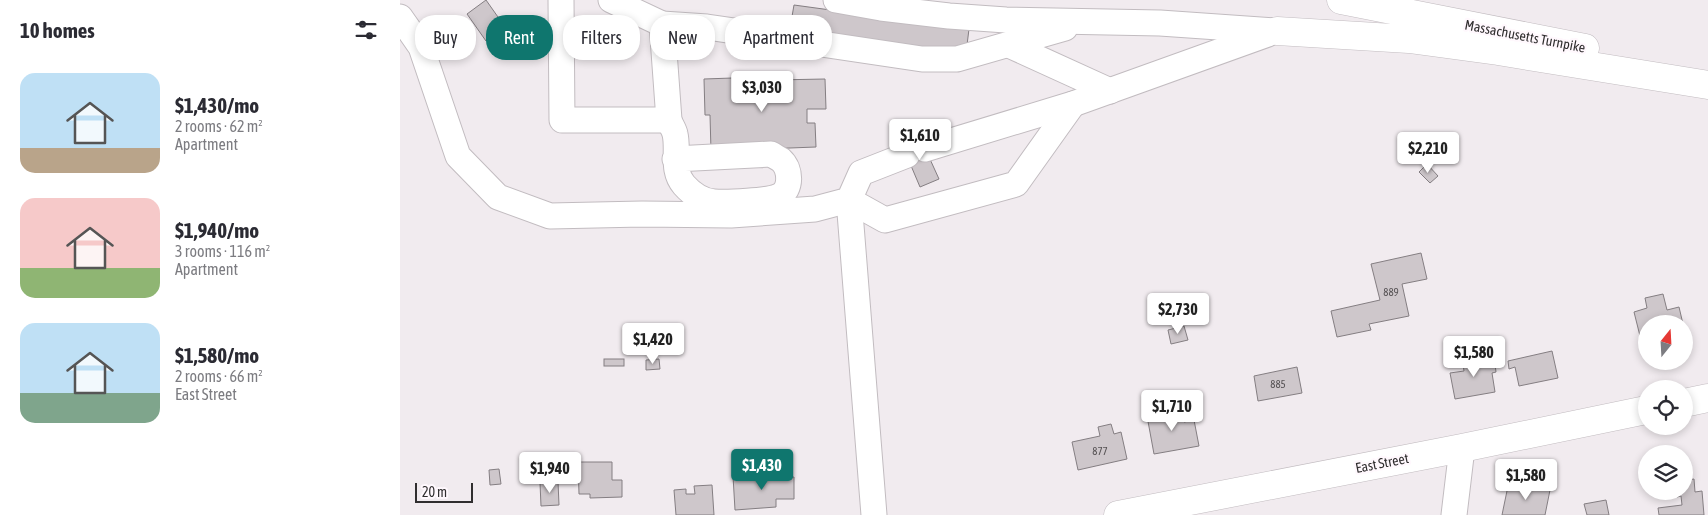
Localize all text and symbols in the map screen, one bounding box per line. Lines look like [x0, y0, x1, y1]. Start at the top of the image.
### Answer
chip: Buy [415, 15, 476, 60]
chip: Rent [486, 15, 553, 60]
chip: Filters [563, 15, 640, 60]
chip: New [650, 15, 715, 60]
chip: Apartment [725, 15, 832, 60]
icon: filters [352, 16, 380, 44]
street label: Massachusetts Turnpike [1463, 16, 1587, 56]
text: 10 homes [20, 18, 95, 42]
pin: $3,030 [721, 70, 803, 113]
text: $3,030 [742, 78, 782, 96]
icon: home [60, 93, 120, 153]
text: $1,430/mo [175, 93, 259, 117]
text: 2 rooms · 62 m² [175, 117, 263, 135]
pin: $1,610 [879, 119, 961, 161]
text: $1,610 [900, 126, 940, 144]
pin: $2,210 [1387, 132, 1469, 174]
text: Apartment [175, 135, 238, 153]
text: $2,210 [1408, 139, 1448, 157]
icon: home [60, 218, 120, 278]
text: $1,940/mo [175, 218, 259, 242]
text: 3 rooms · 116 m² [175, 242, 270, 260]
text: Apartment [175, 260, 238, 278]
house number: 889 [1383, 286, 1399, 298]
pin: $2,730 [1137, 292, 1219, 335]
text: $2,730 [1158, 300, 1198, 318]
north arrow [1638, 315, 1692, 370]
map controls [1638, 315, 1693, 500]
pin: $1,420 [612, 322, 694, 365]
text: $1,420 [633, 330, 673, 348]
pin: $1,580 [1433, 336, 1515, 378]
icon: home [60, 343, 120, 403]
text: $1,580/mo [175, 343, 259, 367]
text: $1,580 [1454, 343, 1494, 361]
text: 2 rooms · 66 m² [175, 367, 263, 385]
house number: 885 [1270, 378, 1286, 390]
button: locate [1638, 380, 1693, 435]
text: East Street [175, 385, 237, 403]
pin: $1,710 [1131, 390, 1213, 432]
text: $1,710 [1152, 397, 1192, 415]
house number: 877 [1092, 445, 1108, 457]
button: layers [1638, 445, 1693, 500]
pin: $1,430 [721, 448, 803, 491]
street label: East Street [1354, 450, 1410, 476]
pin: $1,940 [509, 452, 591, 494]
text: $1,430 [742, 456, 782, 474]
pin: $1,580 [1485, 458, 1567, 501]
text: $1,940 [530, 459, 570, 477]
text: $1,580 [1506, 466, 1546, 484]
scale bar [415, 480, 472, 503]
text: 20 m [422, 484, 447, 500]

